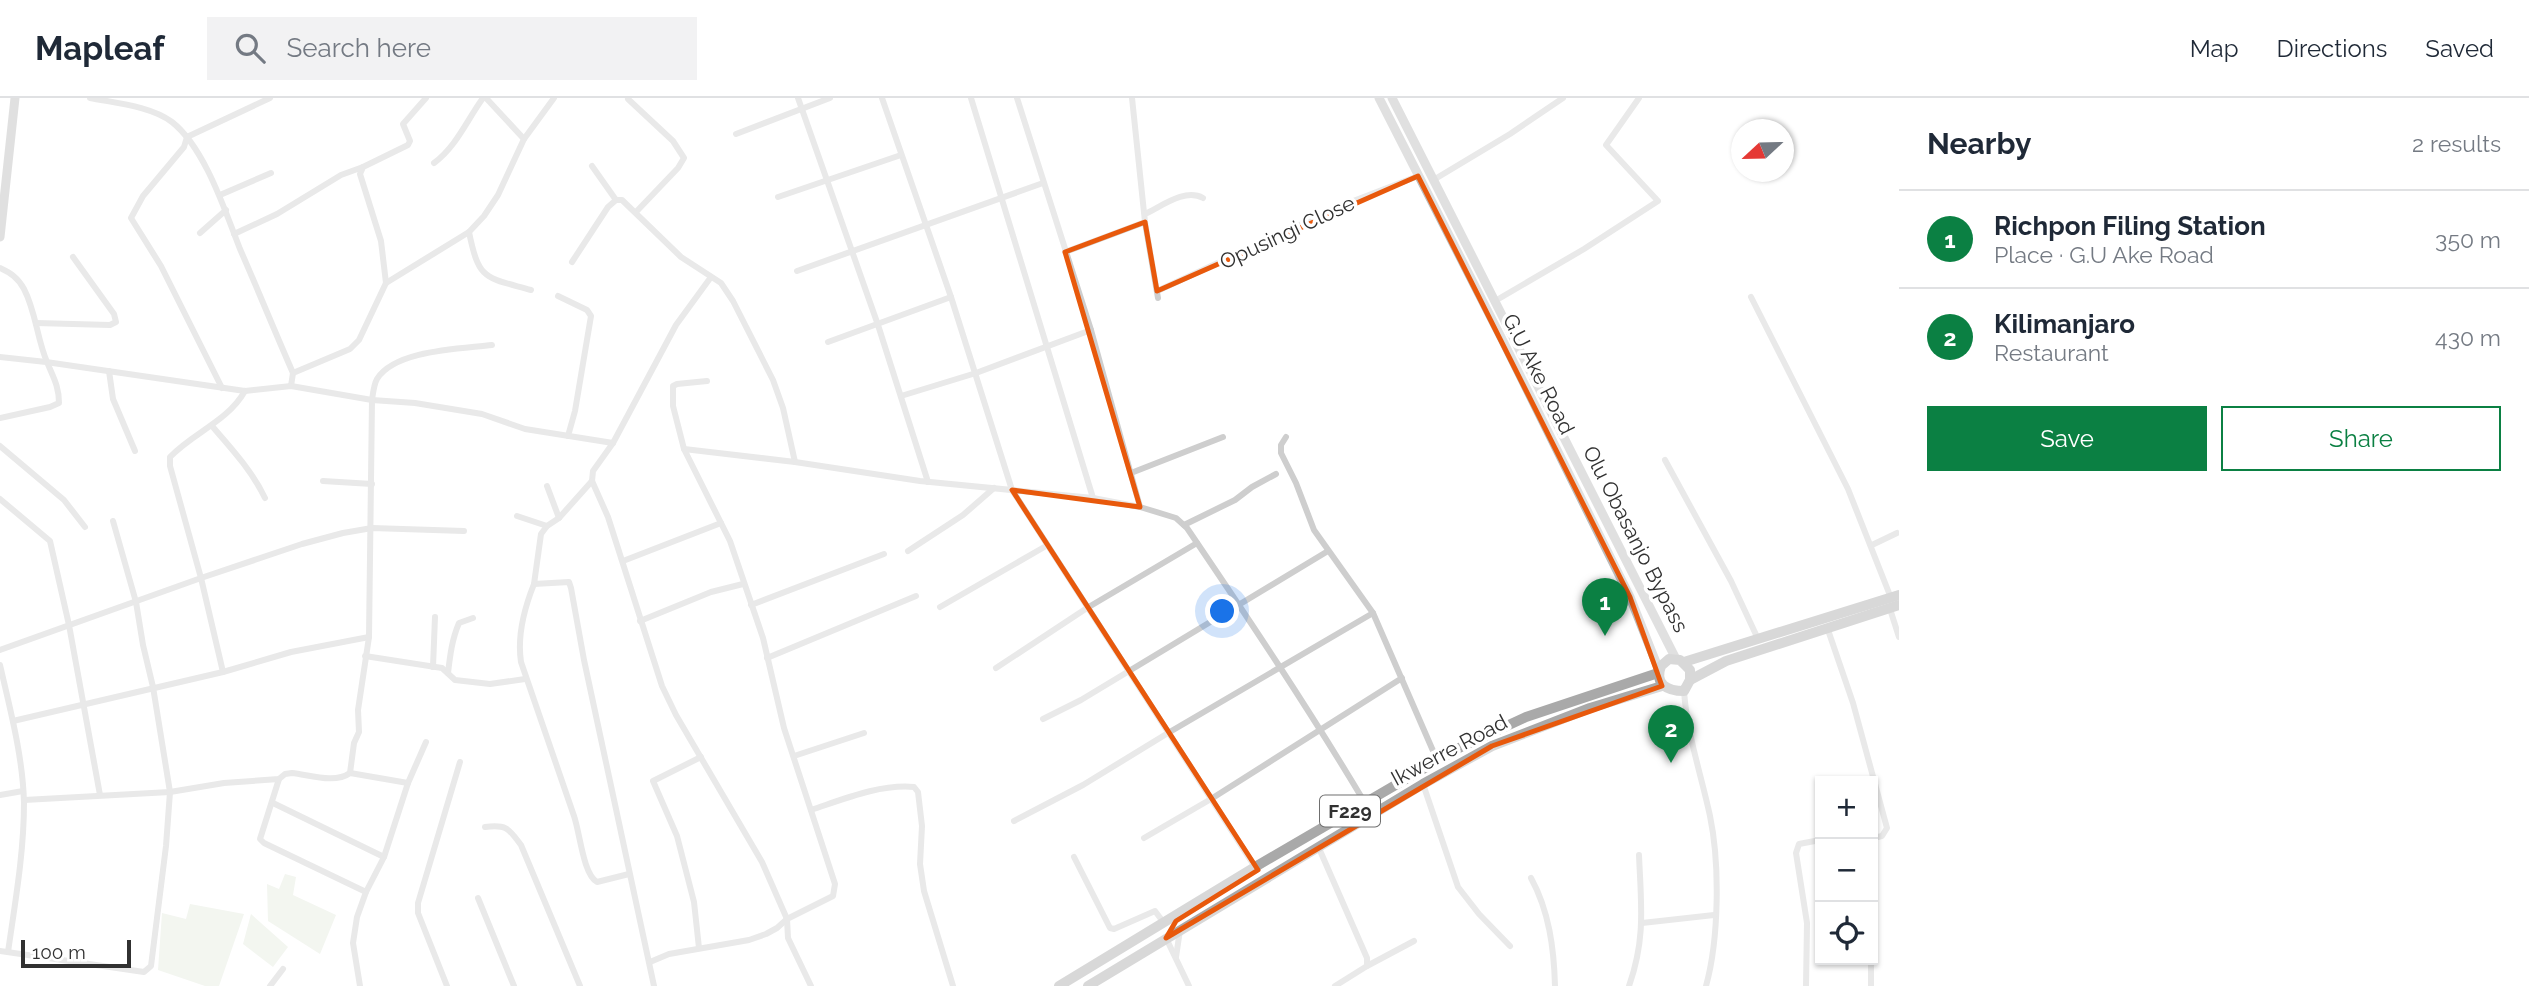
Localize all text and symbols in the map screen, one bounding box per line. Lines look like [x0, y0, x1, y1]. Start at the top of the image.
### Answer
search box [207, 17, 697, 80]
text: Mapleaf [35, 29, 165, 68]
icon: search [231, 29, 269, 67]
text: Search here [287, 33, 431, 63]
text: Map [2190, 34, 2239, 63]
text: Directions [2277, 34, 2387, 63]
text: Saved [2425, 34, 2494, 63]
north arrow [1731, 119, 1794, 182]
text: Nearby [1927, 126, 2031, 161]
text: 2 results [2412, 130, 2501, 157]
street label: Opusingi Close [1216, 190, 1358, 274]
text: Richpon Filing Station [1994, 211, 2266, 241]
text: 1 [1944, 226, 1956, 253]
text: 350 m [2435, 226, 2501, 253]
text: Place · G.U Ake Road [1994, 241, 2214, 268]
street label: G.U Ake Road [1498, 309, 1580, 439]
text: Kilimanjaro [1994, 309, 2135, 339]
text: 2 [1944, 324, 1956, 351]
text: 430 m [2435, 324, 2501, 351]
text: Restaurant [1994, 339, 2109, 366]
button: Save [1927, 406, 2207, 471]
button: Share [2221, 406, 2501, 471]
street label: Olu Obasanjo Bypass [1578, 442, 1694, 636]
pin: 1 [1582, 578, 1628, 636]
your location [1205, 594, 1239, 628]
pin: 2 [1648, 705, 1694, 763]
street label: Ikwerre Road [1387, 709, 1511, 791]
map controls [1815, 776, 1878, 965]
button: + [1815, 776, 1878, 839]
road number: F229 [1320, 796, 1380, 826]
button: − [1815, 839, 1878, 902]
button: locate [1815, 902, 1878, 965]
scale bar [21, 937, 131, 969]
text: 100 m [32, 941, 86, 963]

